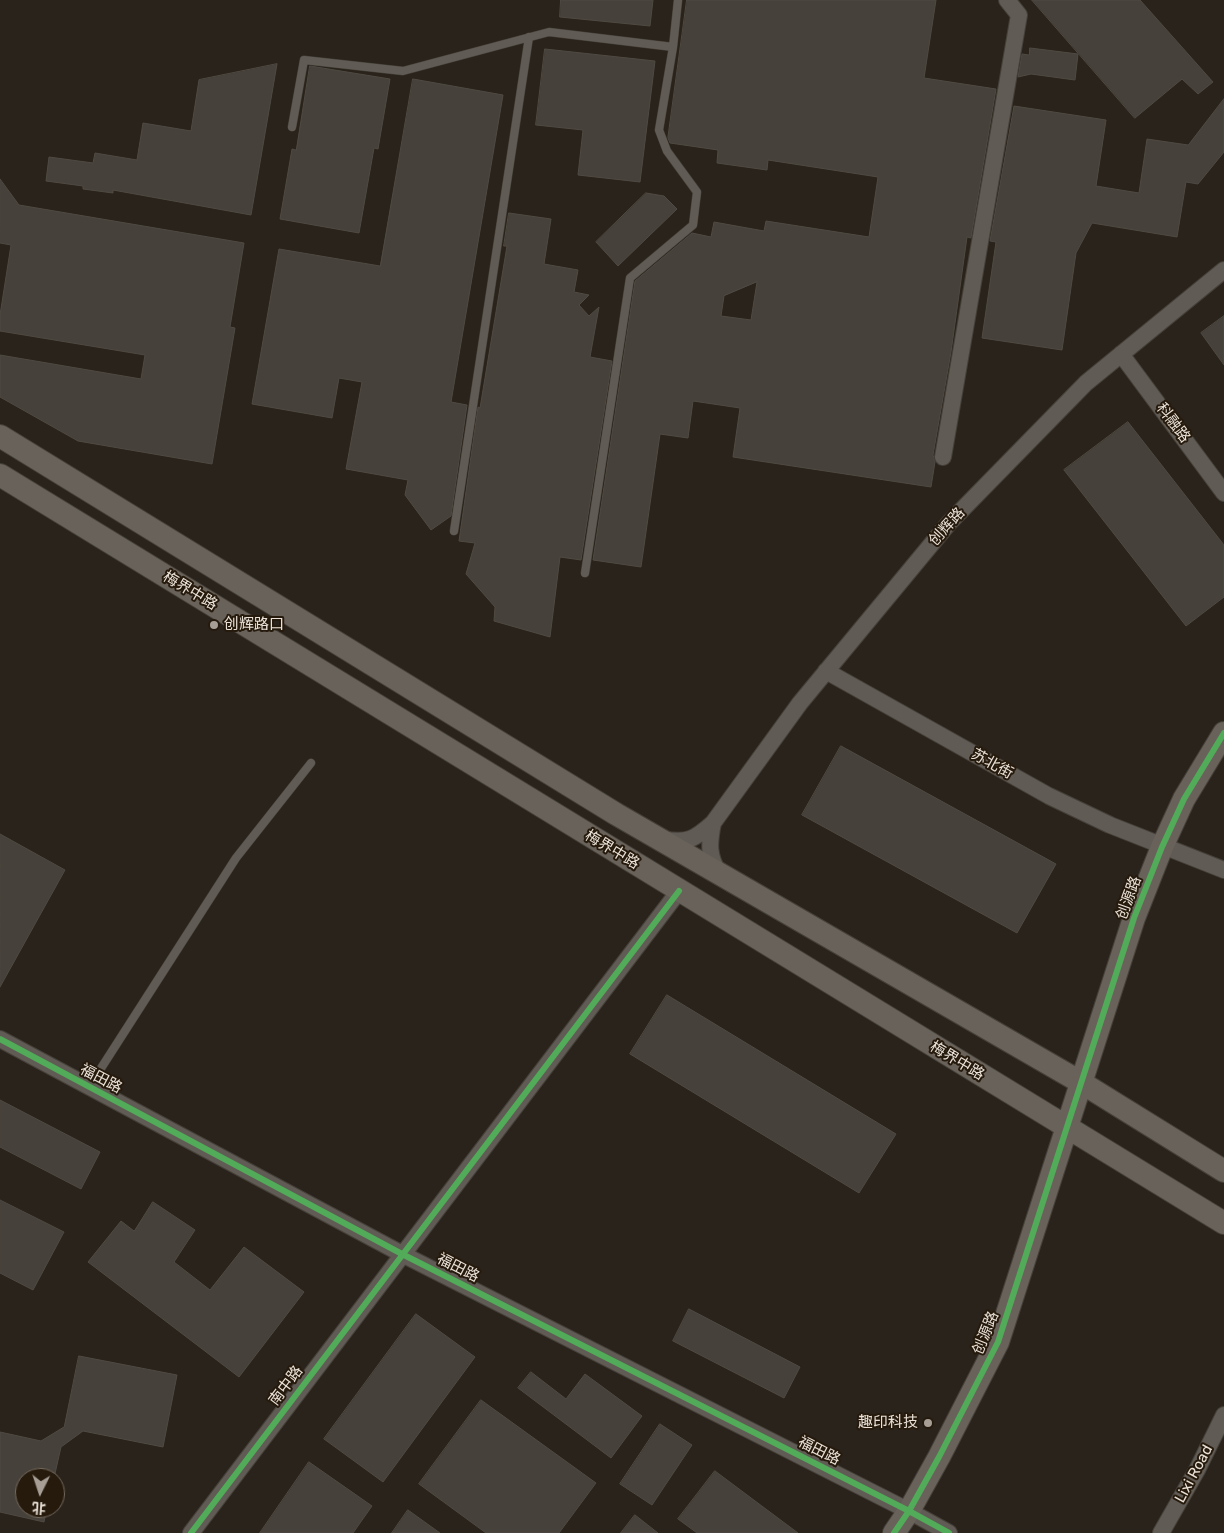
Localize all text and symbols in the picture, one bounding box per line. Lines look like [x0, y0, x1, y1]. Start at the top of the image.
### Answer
street label: 科融路 [1152, 400, 1194, 446]
street label: 创辉路 [925, 504, 969, 550]
street label: 梅界中路 [160, 568, 220, 614]
place label: 创辉路口 [224, 616, 284, 634]
marker: 创辉路口 [208, 619, 220, 631]
street label: 苏北街 [968, 745, 1016, 783]
street label: 梅界中路 [582, 827, 642, 873]
street label: 创源路 [1113, 874, 1145, 922]
street label: 梅界中路 [927, 1038, 987, 1084]
street label: 福田路 [77, 1060, 125, 1098]
street label: 福田路 [434, 1250, 482, 1286]
street label: 创源路 [969, 1309, 1003, 1357]
street label: 南中路 [265, 1363, 307, 1409]
place label: 趣印科技 [858, 1414, 918, 1432]
marker: 趣印科技 [922, 1417, 934, 1429]
street label: 福田路 [795, 1433, 843, 1469]
street label: Lixi Road [1171, 1442, 1217, 1506]
north arrow [15, 1468, 65, 1518]
text: 北 [31, 1498, 47, 1516]

